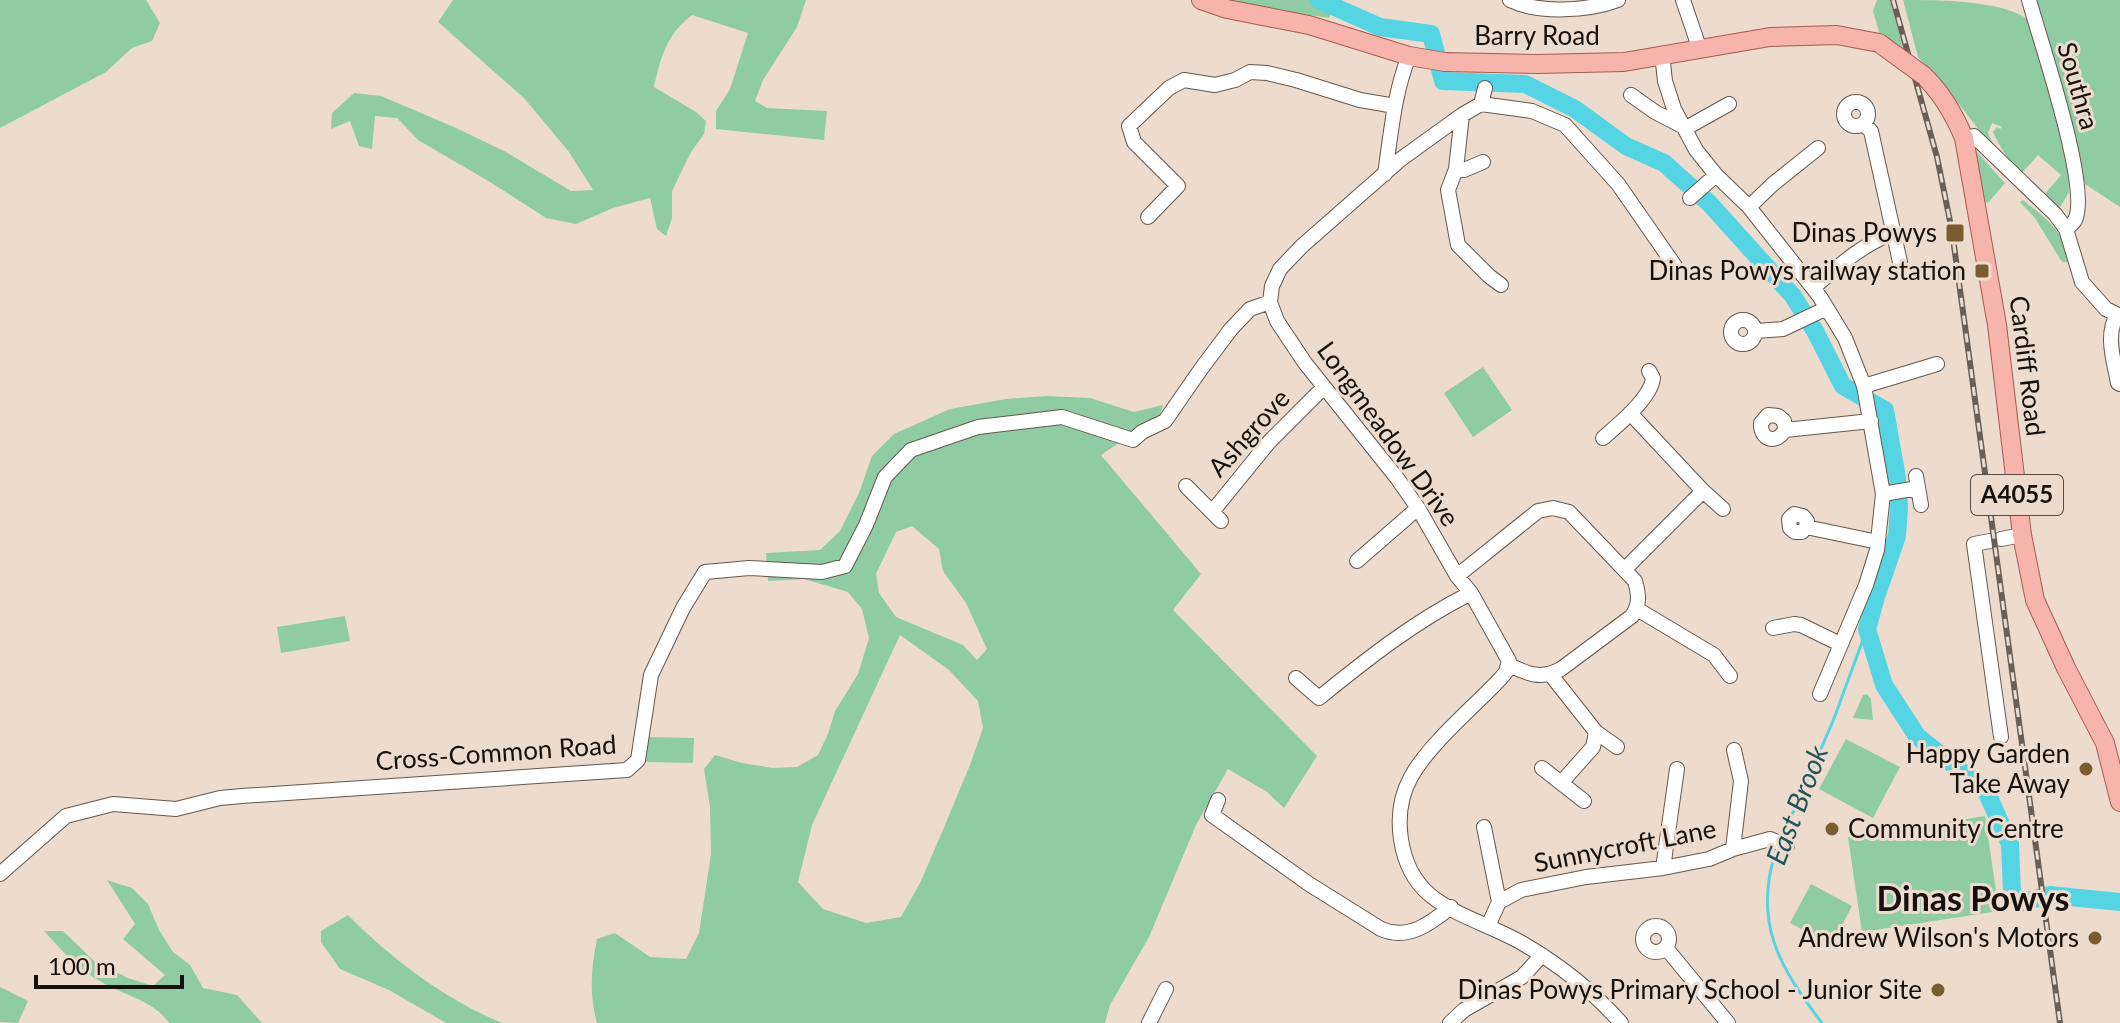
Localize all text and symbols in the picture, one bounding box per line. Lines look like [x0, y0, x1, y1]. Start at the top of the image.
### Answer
street label: Barry Road [1474, 19, 1600, 51]
street label: Southra [2051, 38, 2107, 133]
place label: Dinas Powys [1792, 216, 1937, 248]
marker: Dinas Powys [1944, 222, 1966, 244]
place label: Dinas Powys railway station [1648, 254, 1966, 286]
marker: Dinas Powys railway station [1973, 262, 1991, 280]
street label: Cardiff Road [2004, 294, 2052, 438]
street label: Longmeadow Drive [1311, 335, 1467, 532]
street label: Ashgrove [1201, 382, 1296, 483]
road number: A4055 [1971, 475, 2063, 515]
street label: Cross-Common Road [374, 728, 617, 776]
place label: Happy Garden Take Away [1906, 737, 2071, 799]
water label: East Brook [1758, 740, 1834, 869]
marker: Happy Garden Take Away [2077, 760, 2095, 778]
street label: Sunnycroft Lane [1531, 812, 1719, 878]
place label: Community Centre [1848, 812, 2064, 844]
marker: Community Centre [1823, 820, 1841, 838]
district label: Dinas Powys [1876, 877, 2070, 918]
place label: Andrew Wilson's Motors [1798, 921, 2079, 953]
marker: Andrew Wilson's Motors [2086, 929, 2104, 947]
scale bar [36, 939, 182, 989]
text: 100 m [48, 951, 116, 980]
place label: Dinas Powys Primary School - Junior Site [1457, 973, 1922, 1005]
marker: Dinas Powys Primary School - Junior Site [1929, 981, 1947, 999]

